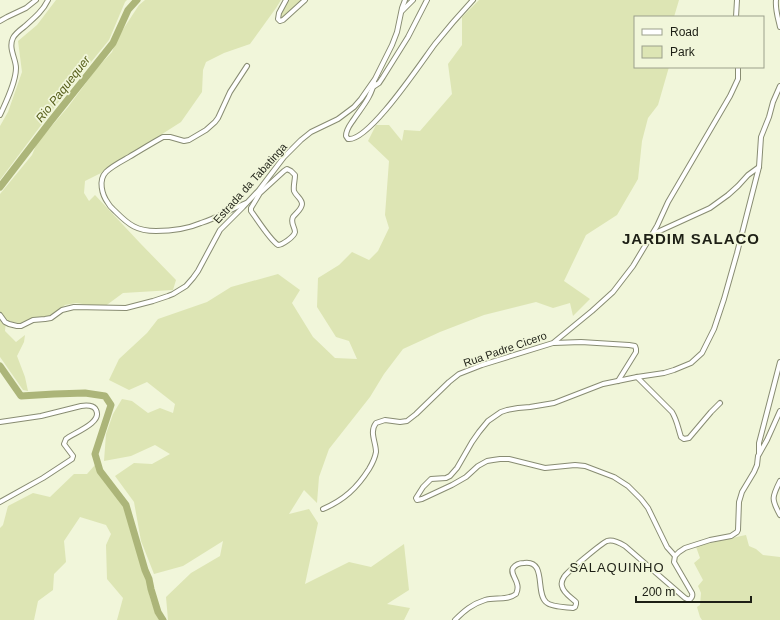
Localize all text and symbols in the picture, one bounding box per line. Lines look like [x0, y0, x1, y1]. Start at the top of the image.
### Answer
legend [634, 16, 764, 68]
text: Road [670, 25, 699, 39]
text: Park [670, 45, 696, 59]
water label: Rio Paquequer [33, 52, 94, 125]
street label: Estrada da Tabatinga [211, 140, 290, 226]
district label: JARDIM SALACO [622, 230, 760, 247]
street label: Rua Padre Cicero [462, 329, 548, 369]
district label: SALAQUINHO [569, 560, 665, 575]
scale bar [636, 578, 751, 604]
text: 200 m [642, 585, 675, 599]

